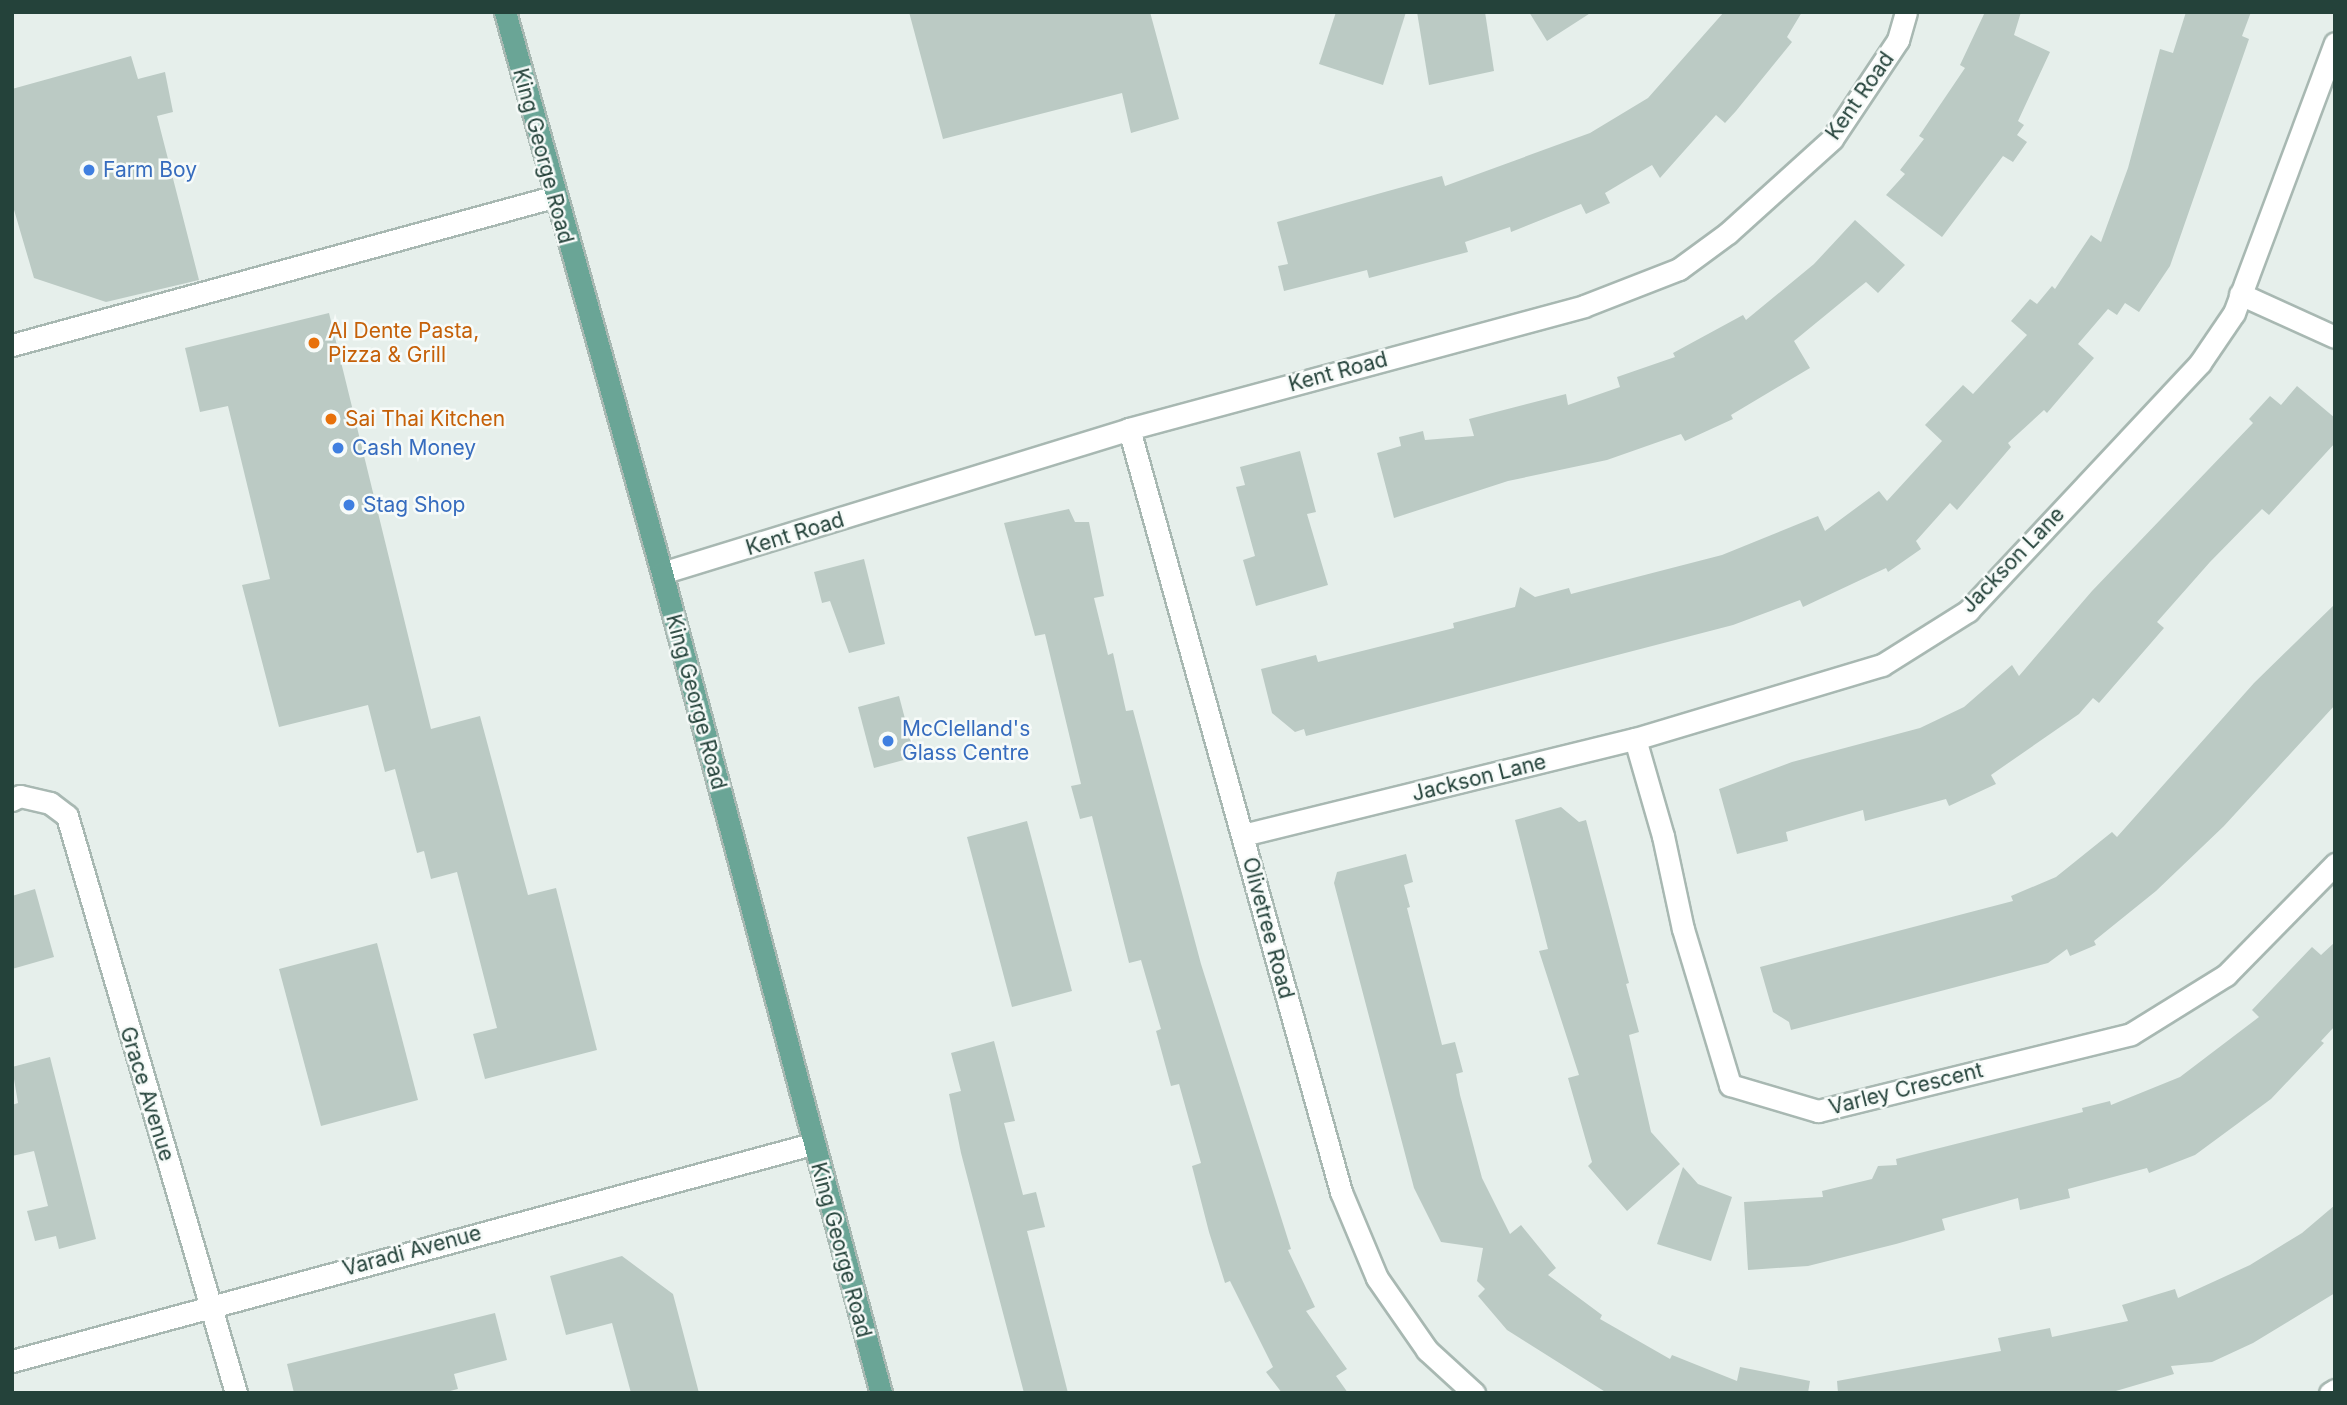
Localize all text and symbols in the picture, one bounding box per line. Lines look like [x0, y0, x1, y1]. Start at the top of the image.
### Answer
street label: Kent Road [1821, 47, 1899, 145]
street label: King George Road [507, 66, 579, 246]
place label: Farm Boy [103, 157, 197, 183]
marker: Farm Boy [81, 162, 97, 178]
place label: Al Dente Pasta, Pizza & Grill [328, 318, 479, 368]
marker: Al Dente Pasta, Pizza & Grill [306, 335, 322, 351]
street label: Kent Road [1286, 347, 1390, 397]
place label: Sai Thai Kitchen [345, 406, 505, 432]
marker: Sai Thai Kitchen [323, 411, 339, 427]
place label: Cash Money [352, 435, 476, 461]
marker: Cash Money [330, 440, 346, 456]
place label: Stag Shop [363, 492, 465, 518]
marker: Stag Shop [341, 497, 357, 513]
street label: Jackson Lane [1956, 502, 2070, 618]
street label: Kent Road [743, 507, 847, 561]
street label: King George Road [660, 612, 732, 792]
place label: McClelland's Glass Centre [902, 716, 1030, 766]
marker: McClelland's Glass Centre [880, 733, 896, 749]
street label: Jackson Lane [1409, 749, 1549, 807]
street label: Olivetree Road [1237, 855, 1299, 1001]
street label: Grace Avenue [115, 1024, 179, 1164]
street label: Varley Crescent [1826, 1058, 1986, 1120]
street label: King George Road [805, 1160, 877, 1340]
street label: Varadi Avenue [340, 1220, 484, 1282]

